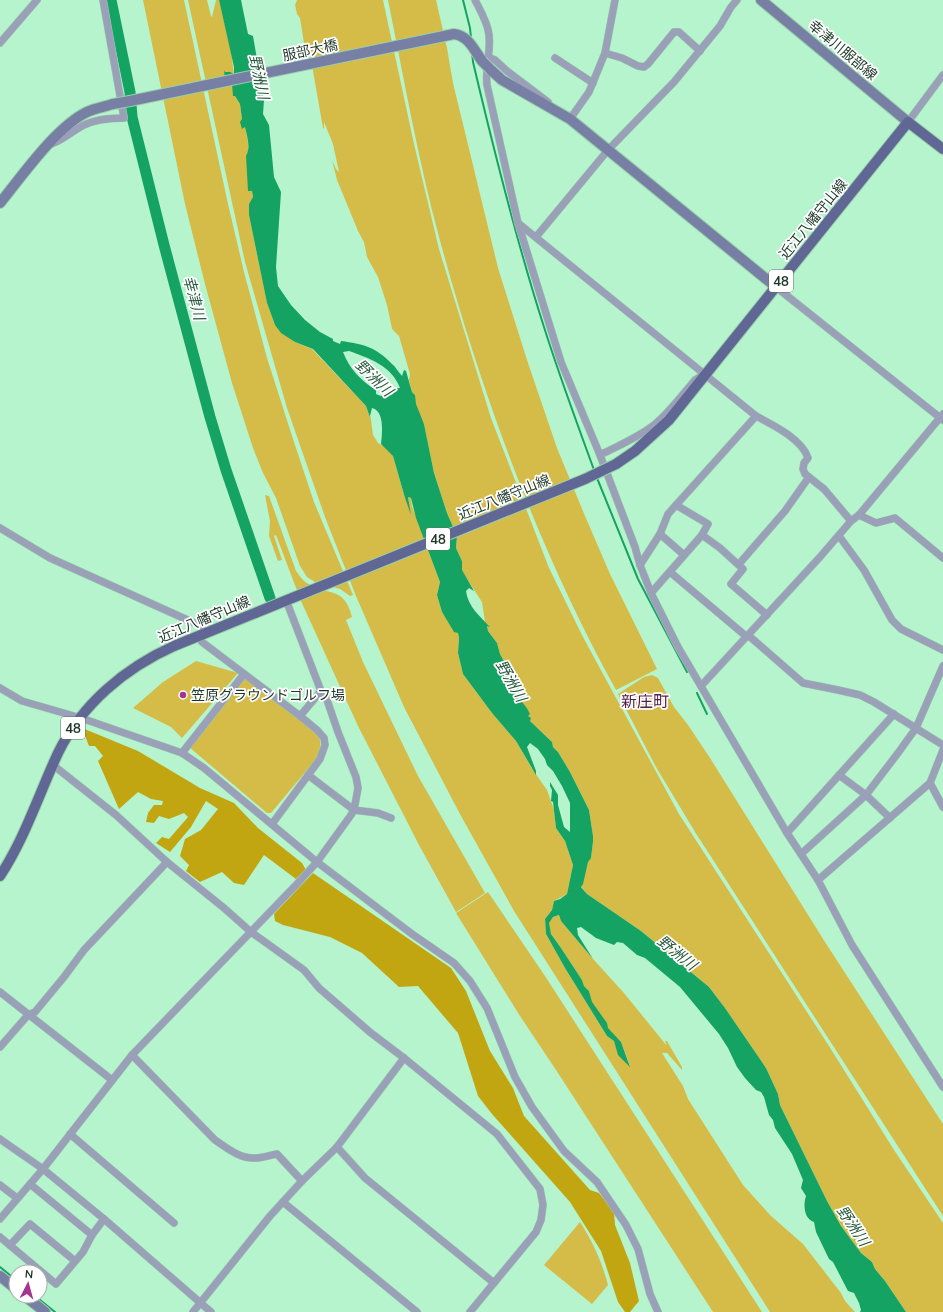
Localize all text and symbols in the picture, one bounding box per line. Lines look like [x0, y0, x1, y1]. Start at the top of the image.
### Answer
street label: 幸津川服部線 [805, 16, 881, 84]
street label: 服部大橋 [281, 35, 339, 65]
water label: 野洲川 [246, 53, 274, 103]
street label: 近江八幡守山線 [775, 175, 851, 263]
road number: 48 [769, 270, 793, 292]
water label: 幸津川 [179, 274, 210, 324]
water label: 野洲川 [352, 355, 399, 401]
street label: 近江八幡守山線 [455, 470, 553, 524]
road number: 48 [426, 528, 450, 550]
street label: 近江八幡守山線 [155, 592, 253, 646]
water label: 野洲川 [492, 657, 532, 707]
place label: 笠原グラウンドゴルフ場 [191, 686, 345, 704]
marker: 笠原グラウンドゴルフ場 [178, 690, 188, 700]
district label: 新庄町 [621, 691, 669, 711]
road number: 48 [61, 717, 85, 739]
water label: 野洲川 [654, 931, 702, 975]
water label: 野洲川 [833, 1202, 875, 1251]
north arrow [8, 1264, 48, 1304]
text: N [24, 1267, 34, 1281]

